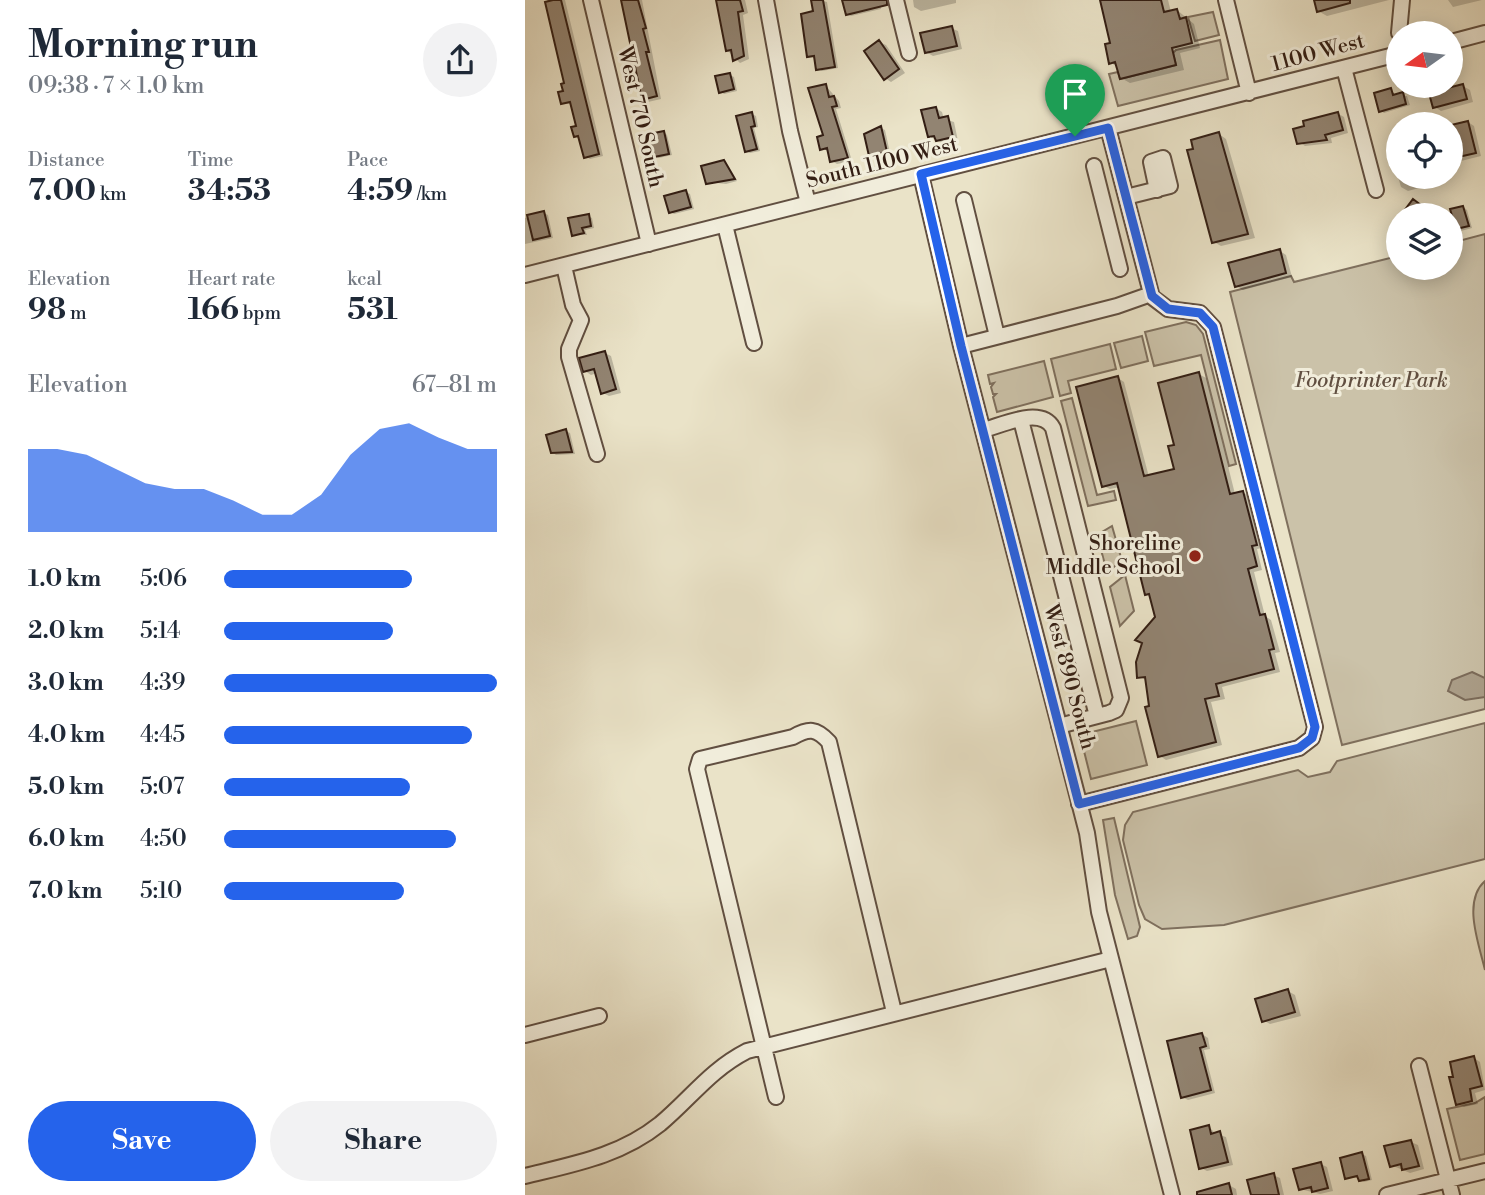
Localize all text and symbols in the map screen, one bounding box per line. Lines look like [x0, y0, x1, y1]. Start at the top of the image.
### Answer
north arrow [1386, 21, 1463, 98]
map controls [1386, 21, 1463, 280]
text: Morning run [28, 22, 258, 69]
button: share [423, 23, 497, 97]
street label: 1100 West [1269, 28, 1368, 78]
street label: West 770 South [611, 43, 669, 191]
pin [1045, 64, 1105, 136]
text: 09:38 · 7 × 1.0 km [28, 72, 204, 100]
icon: arrive [1056, 75, 1094, 113]
button: locate [1386, 112, 1463, 189]
street label: South 1100 West [803, 131, 961, 194]
text: Distance [28, 148, 105, 172]
text: Time [188, 148, 233, 172]
text: Pace [347, 148, 388, 172]
text: 7.00 [28, 172, 96, 210]
text: 34:53 [188, 172, 271, 210]
text: 4:59 [347, 172, 413, 210]
text: km [96, 182, 127, 206]
text: /km [413, 182, 447, 206]
button: layers [1386, 203, 1463, 280]
text: Elevation [28, 267, 110, 291]
text: Heart rate [188, 267, 275, 291]
text: kcal [347, 267, 382, 291]
text: 98 [28, 291, 66, 329]
text: 166 [188, 291, 239, 329]
text: 531 [347, 291, 398, 329]
text: m [66, 301, 87, 325]
text: bpm [239, 301, 281, 325]
park label: Footprinter Park [1294, 368, 1448, 394]
text: Elevation [28, 371, 128, 399]
text: 67–81 m [412, 371, 497, 399]
place label: Shoreline Middle School [1046, 531, 1181, 581]
marker: Shoreline Middle School [1187, 548, 1203, 564]
text: 1.0 km [28, 565, 101, 593]
text: 5:06 [140, 565, 187, 593]
street label: West 890 South [1037, 601, 1101, 753]
text: 2.0 km [28, 617, 104, 645]
text: 5:14 [140, 617, 181, 645]
text: 3.0 km [28, 669, 104, 697]
text: 4:39 [140, 669, 186, 697]
text: 4.0 km [28, 721, 105, 749]
text: 4:45 [140, 721, 185, 749]
text: 5.0 km [28, 773, 104, 801]
text: 5:07 [140, 773, 184, 801]
text: 6.0 km [28, 825, 104, 853]
text: 4:50 [140, 825, 187, 853]
text: 7.0 km [28, 877, 102, 905]
text: 5:10 [140, 877, 182, 905]
button: Save [28, 1101, 256, 1181]
button: Share [270, 1101, 497, 1181]

